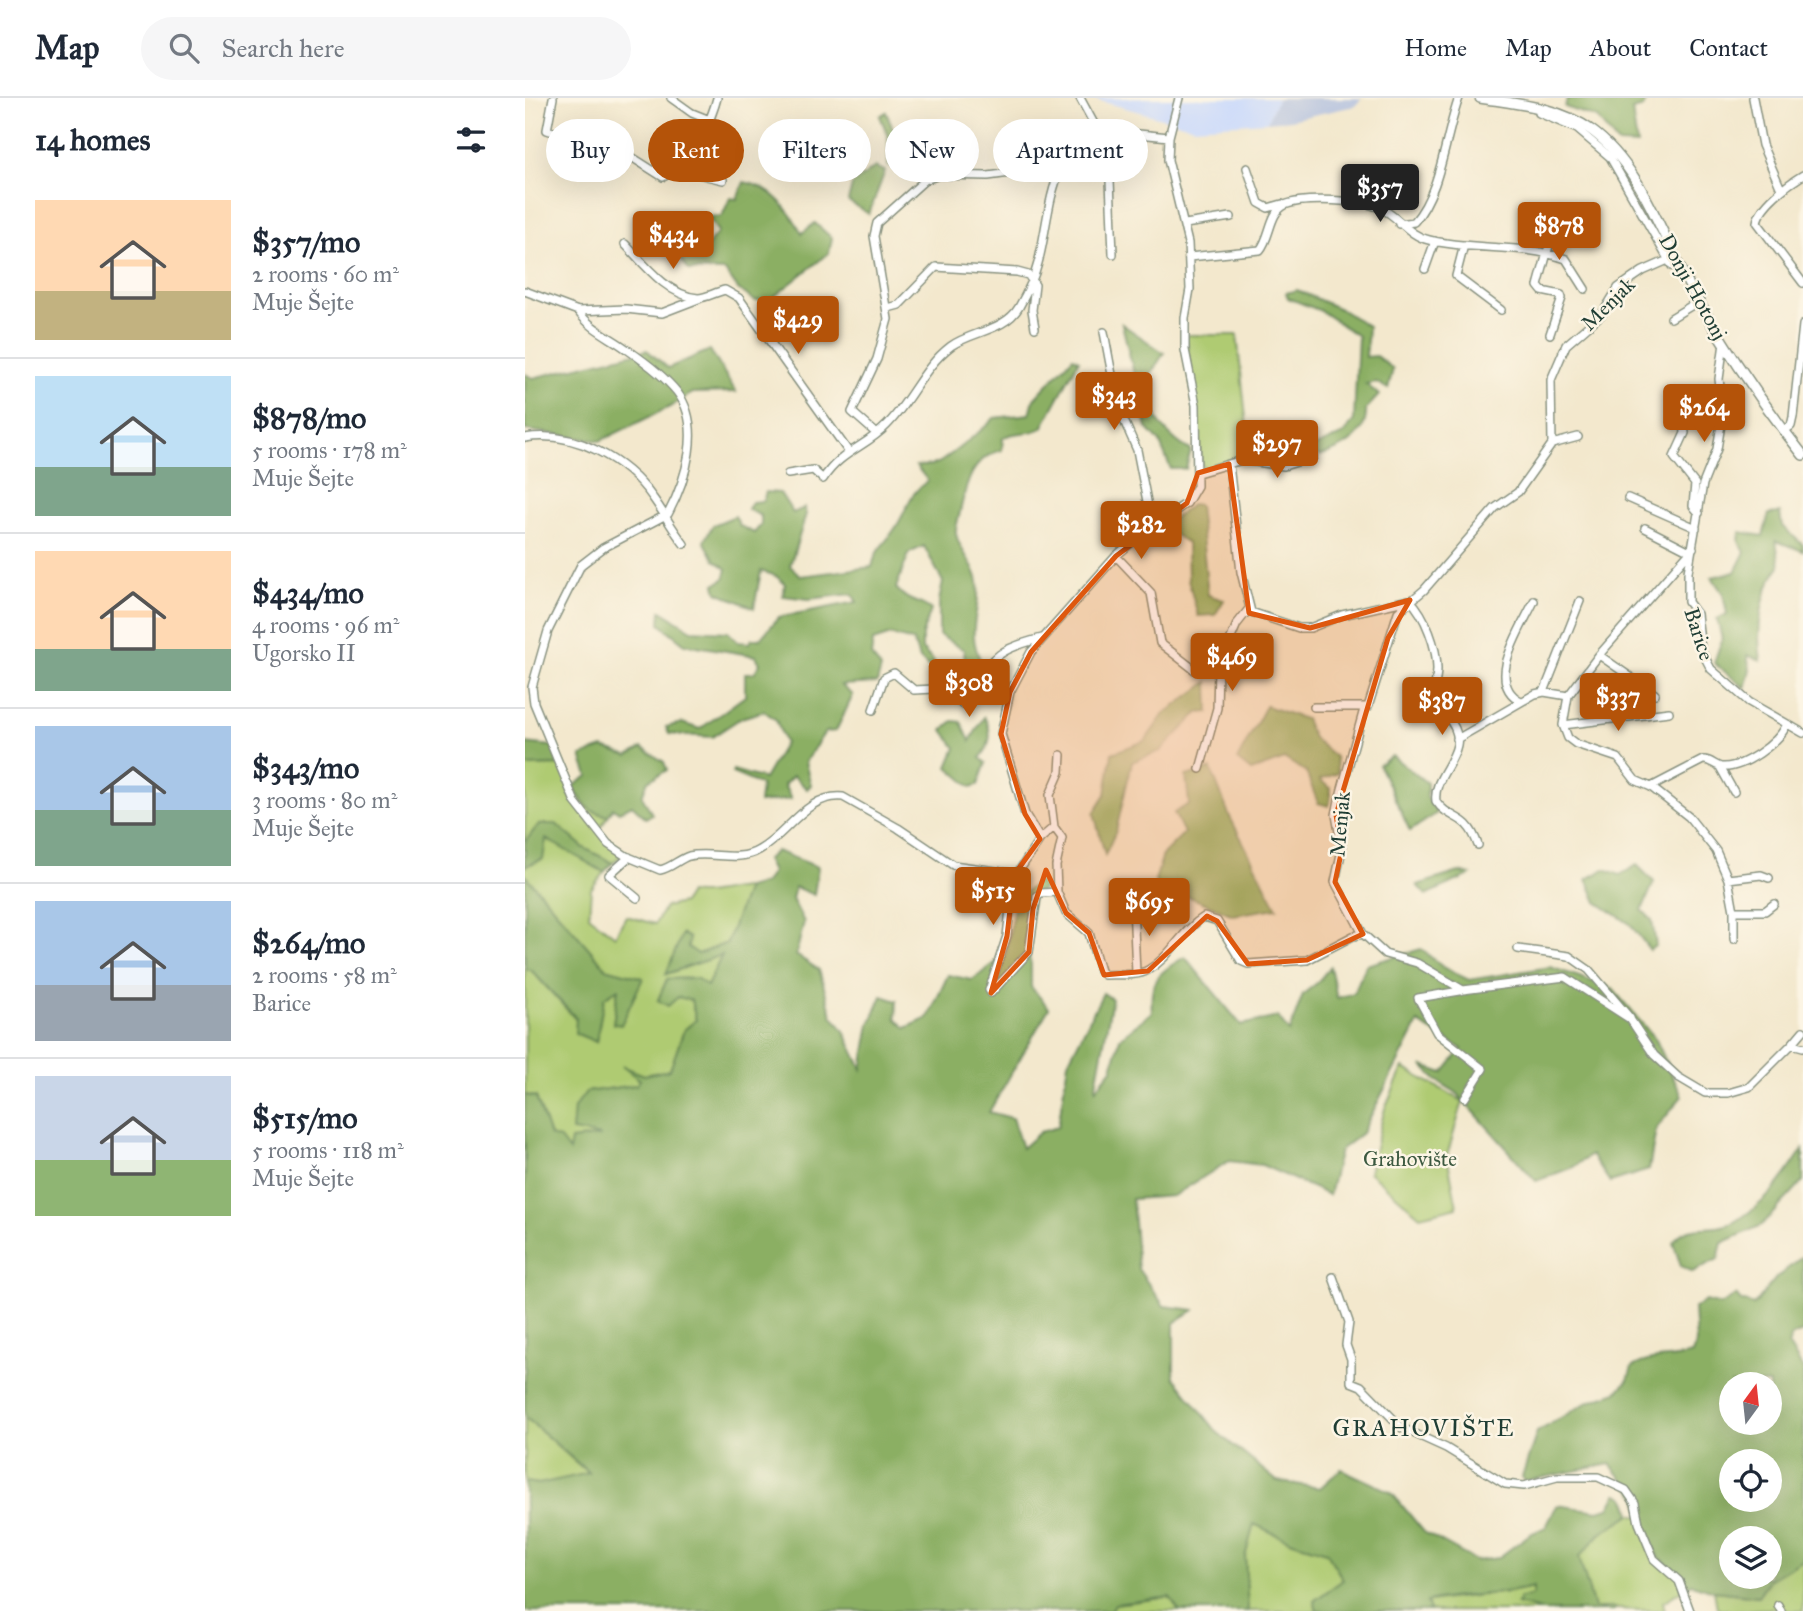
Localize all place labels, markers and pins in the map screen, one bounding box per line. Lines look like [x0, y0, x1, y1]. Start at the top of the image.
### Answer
pin: $357 [1339, 164, 1421, 224]
pin: $878 [1518, 202, 1600, 262]
pin: $434 [632, 212, 714, 271]
pin: $429 [757, 296, 839, 356]
pin: $343 [1073, 372, 1155, 432]
pin: $264 [1663, 384, 1745, 444]
pin: $297 [1236, 420, 1318, 480]
pin: $282 [1100, 502, 1182, 561]
pin: $469 [1191, 634, 1273, 693]
pin: $308 [928, 660, 1010, 719]
pin: $337 [1577, 674, 1659, 733]
pin: $387 [1401, 678, 1483, 737]
pin: $515 [952, 868, 1034, 927]
pin: $695 [1108, 878, 1190, 938]

